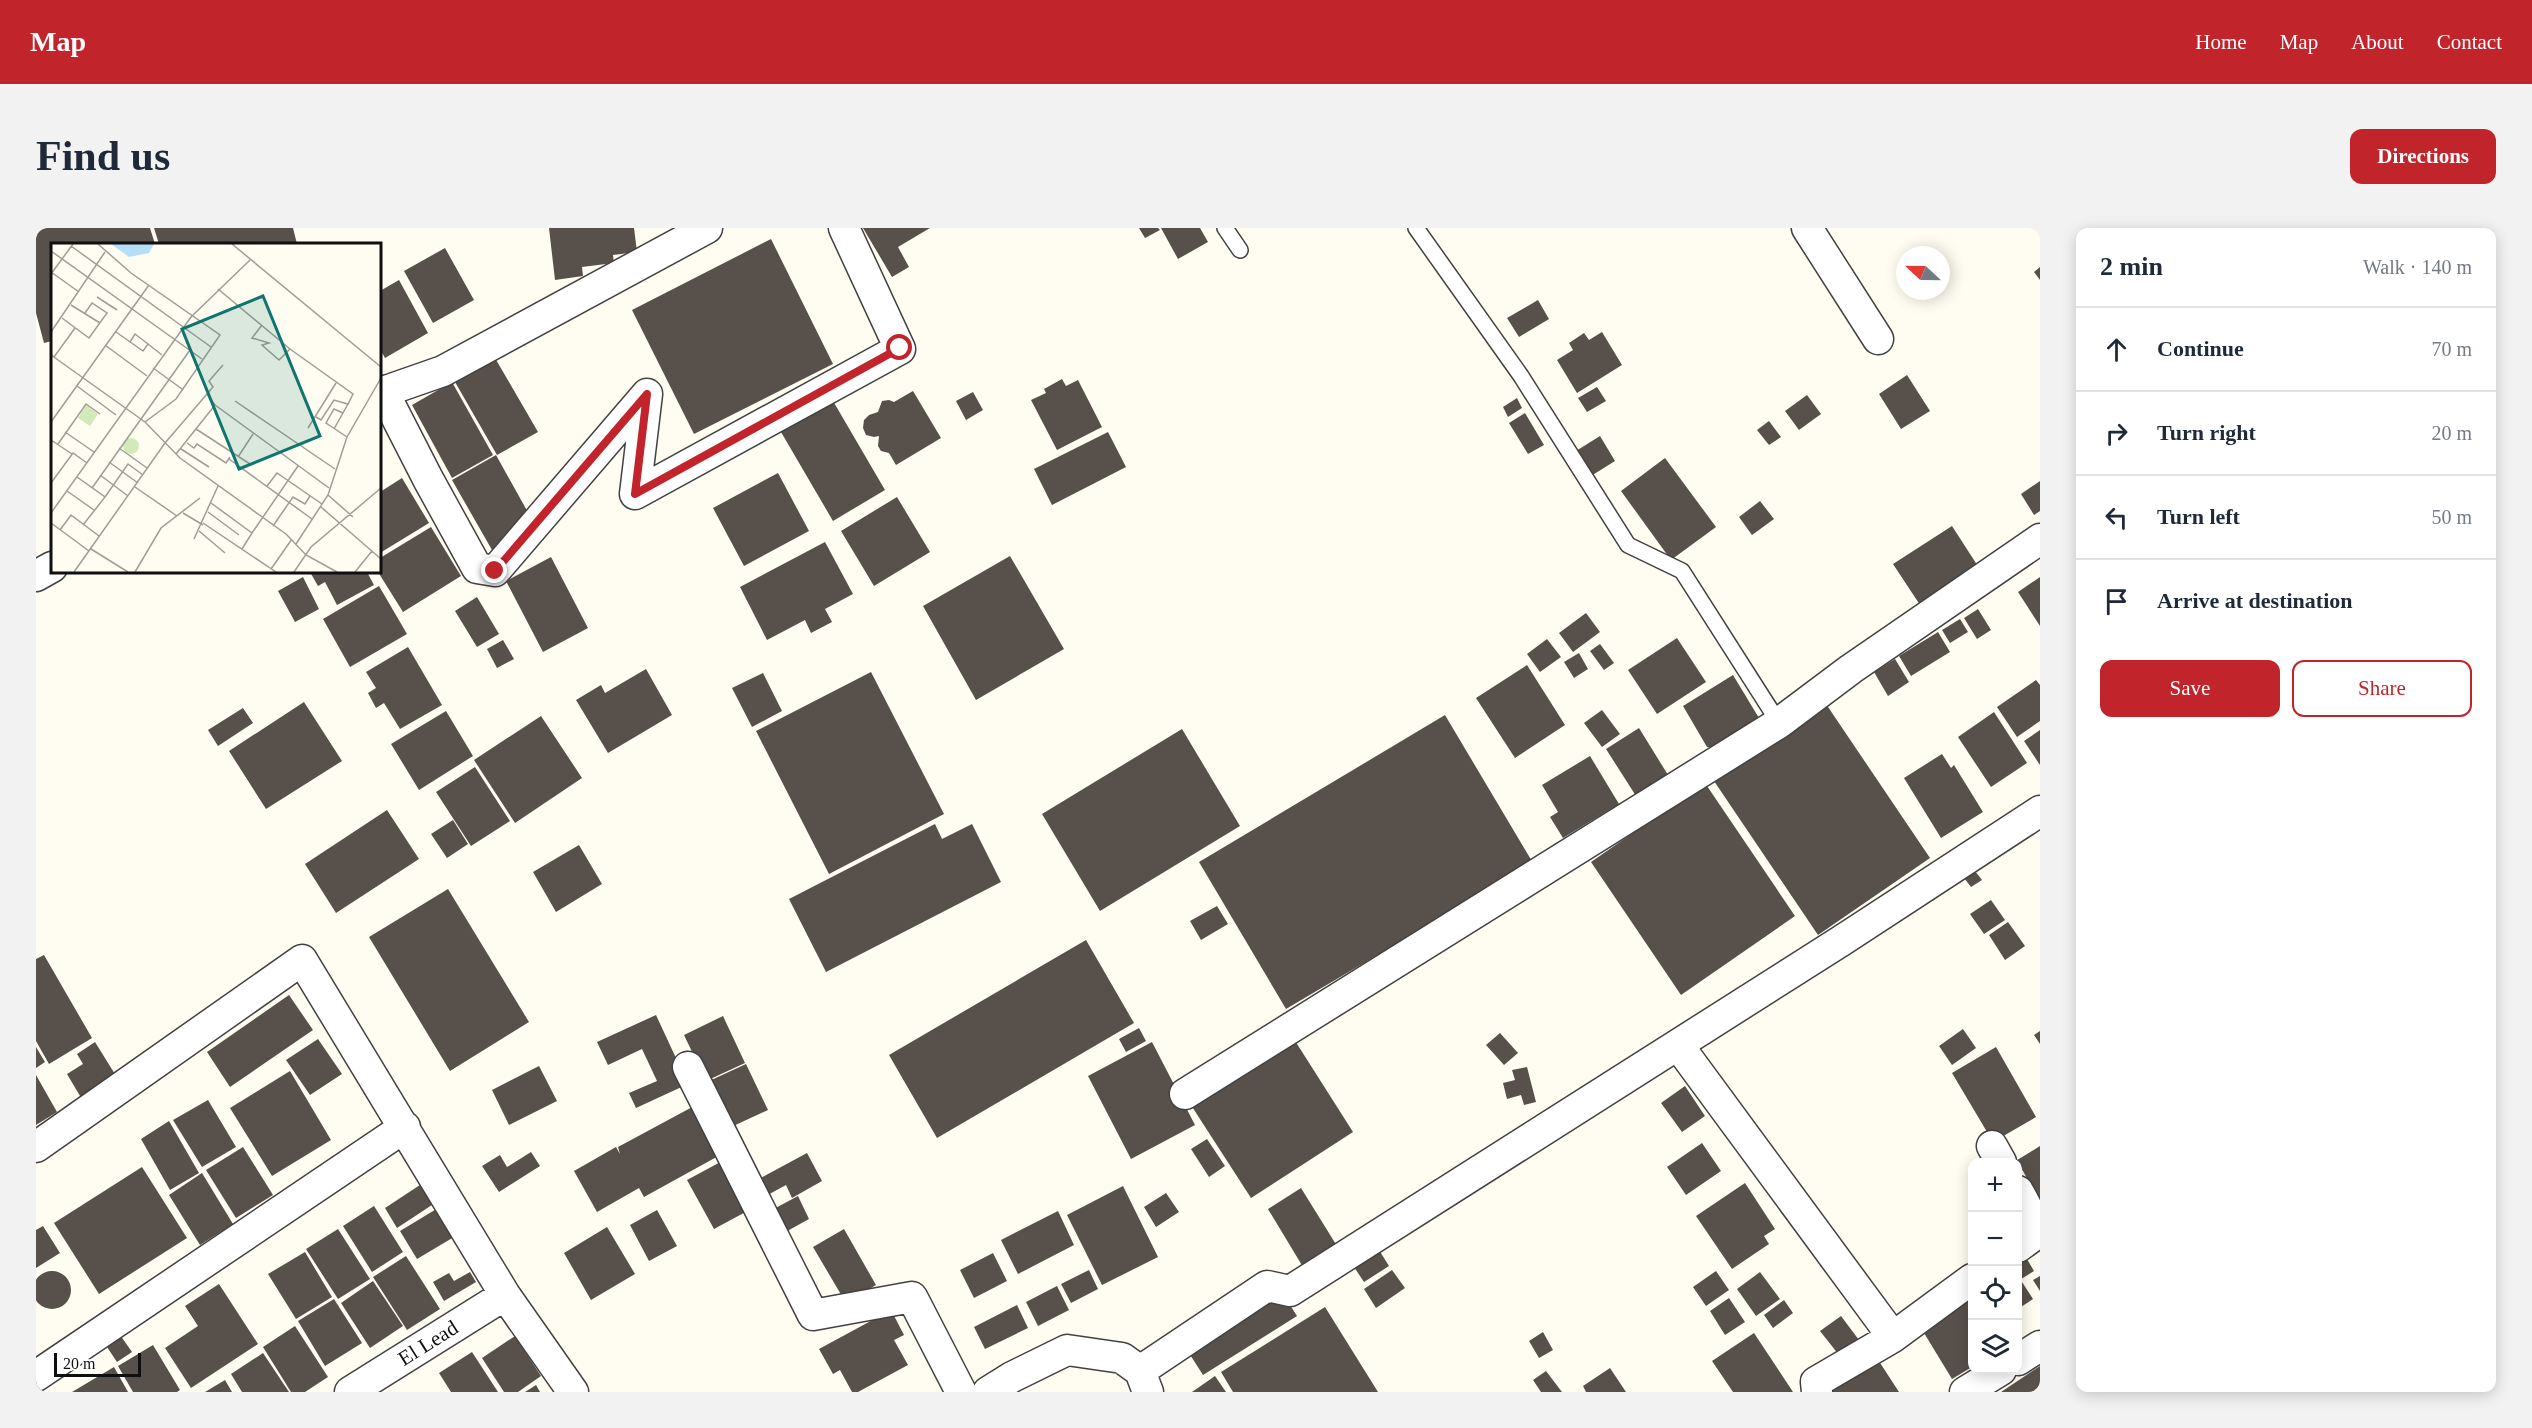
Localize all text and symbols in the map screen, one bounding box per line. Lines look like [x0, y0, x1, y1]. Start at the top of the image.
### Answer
text: Map [30, 26, 86, 57]
text: Home [2195, 30, 2247, 54]
text: Map [2280, 30, 2318, 54]
text: About [2351, 30, 2404, 54]
text: Contact [2437, 30, 2502, 54]
button: Directions [2350, 129, 2496, 184]
text: Find us [36, 133, 170, 179]
inset map [51, 243, 381, 573]
north arrow [1896, 246, 1950, 300]
text: 2 min [2100, 252, 2163, 281]
text: Walk · 140 m [2363, 256, 2472, 278]
icon: ahead [2100, 333, 2133, 366]
route start [886, 334, 912, 360]
text: Continue [2157, 336, 2244, 361]
text: 70 m [2431, 338, 2472, 360]
icon: right [2100, 417, 2133, 450]
text: Turn right [2157, 420, 2256, 445]
text: 20 m [2431, 422, 2472, 444]
icon: left [2100, 501, 2133, 534]
text: Turn left [2157, 504, 2240, 529]
text: 50 m [2431, 506, 2472, 528]
route end [481, 557, 507, 583]
icon: arrive [2100, 585, 2133, 618]
text: Arrive at destination [2157, 588, 2353, 613]
button: Save [2100, 660, 2280, 717]
button: Share [2292, 660, 2472, 717]
map controls [1968, 1158, 2022, 1374]
button: + [1968, 1158, 2022, 1212]
button: − [1968, 1212, 2022, 1266]
button: locate [1968, 1266, 2022, 1320]
street label: El Lead [394, 1315, 463, 1371]
button: layers [1968, 1320, 2022, 1374]
scale bar [54, 1350, 141, 1378]
text: 20 m [63, 1355, 95, 1372]

